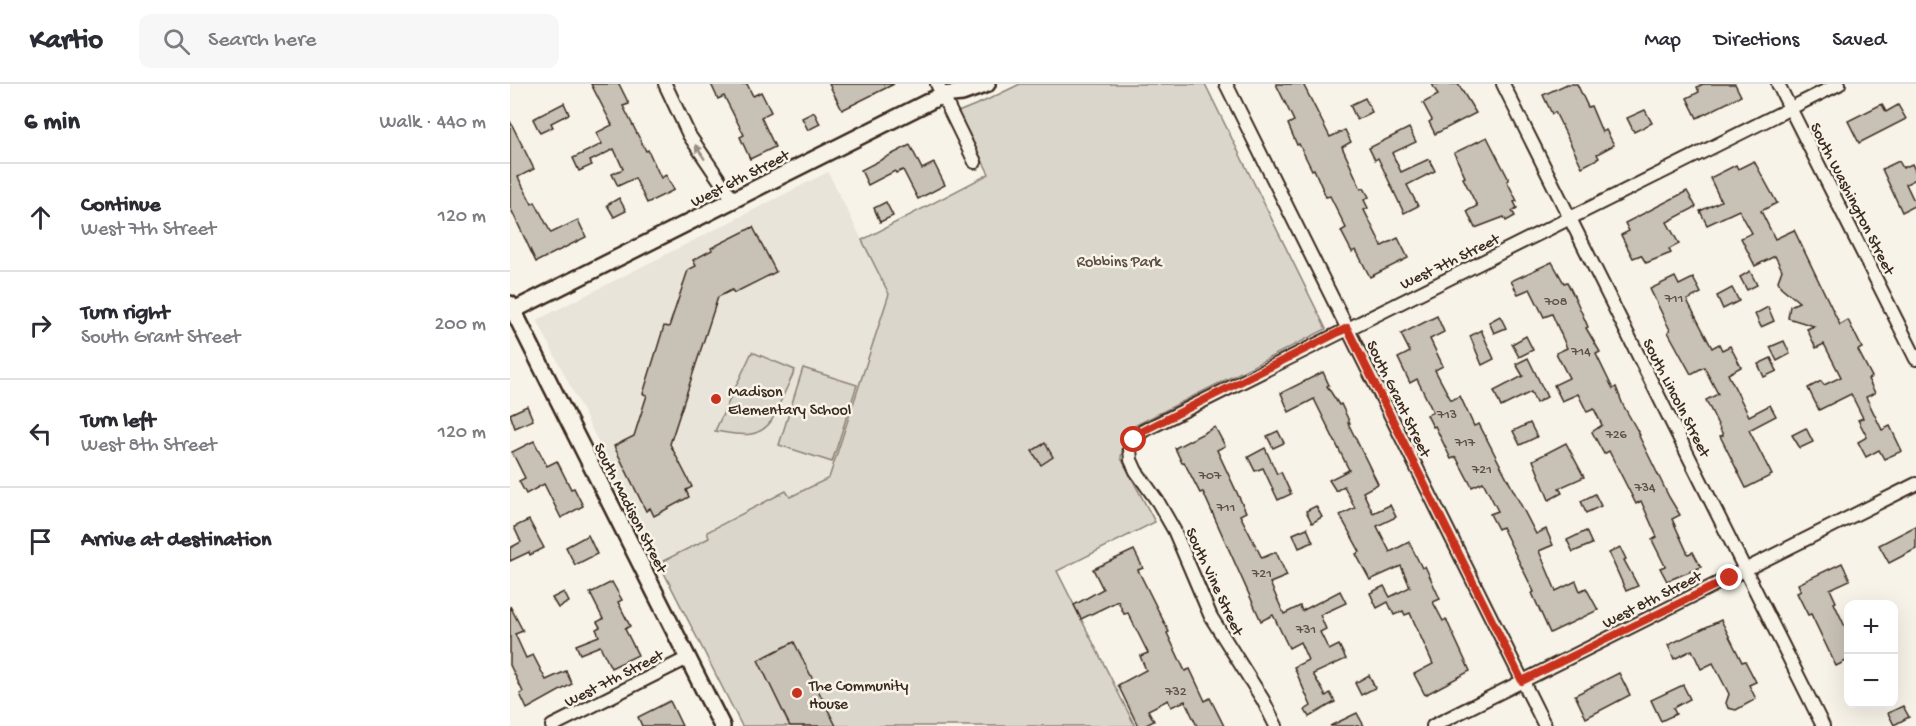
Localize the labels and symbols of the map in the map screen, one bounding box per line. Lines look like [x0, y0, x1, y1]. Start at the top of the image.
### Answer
street label: South Washington Street [1804, 120, 1898, 280]
one-way arrow [695, 144, 706, 160]
street label: West 6th Street [688, 147, 794, 213]
street label: West 7th Street [1398, 230, 1505, 295]
park label: Robbins Park [1077, 254, 1163, 273]
house number: 711 [1664, 291, 1683, 308]
house number: 708 [1544, 294, 1568, 311]
street label: South Lincoln Street [1637, 336, 1714, 462]
street label: South Grant Street [1360, 338, 1434, 462]
house number: 714 [1570, 344, 1591, 361]
place label: Madison Elementary School [728, 384, 851, 421]
marker: Madison Elementary School [709, 392, 723, 406]
house number: 713 [1436, 407, 1457, 424]
route start [1120, 426, 1146, 452]
house number: 726 [1604, 427, 1628, 444]
house number: 717 [1454, 435, 1476, 452]
street label: South Madison Street [588, 440, 671, 578]
house number: 721 [1471, 462, 1492, 479]
house number: 707 [1198, 468, 1222, 485]
house number: 734 [1633, 480, 1656, 497]
house number: 711 [1216, 500, 1235, 517]
street label: South Vine Street [1180, 526, 1247, 641]
route end [1716, 564, 1742, 590]
house number: 721 [1251, 566, 1272, 583]
street label: West 8th Street [1600, 567, 1707, 634]
house number: 731 [1295, 622, 1316, 639]
street label: West 7th Street [562, 646, 668, 713]
place label: The Community House [808, 678, 909, 715]
house number: 732 [1164, 684, 1187, 701]
marker: The Community House [790, 686, 804, 700]

